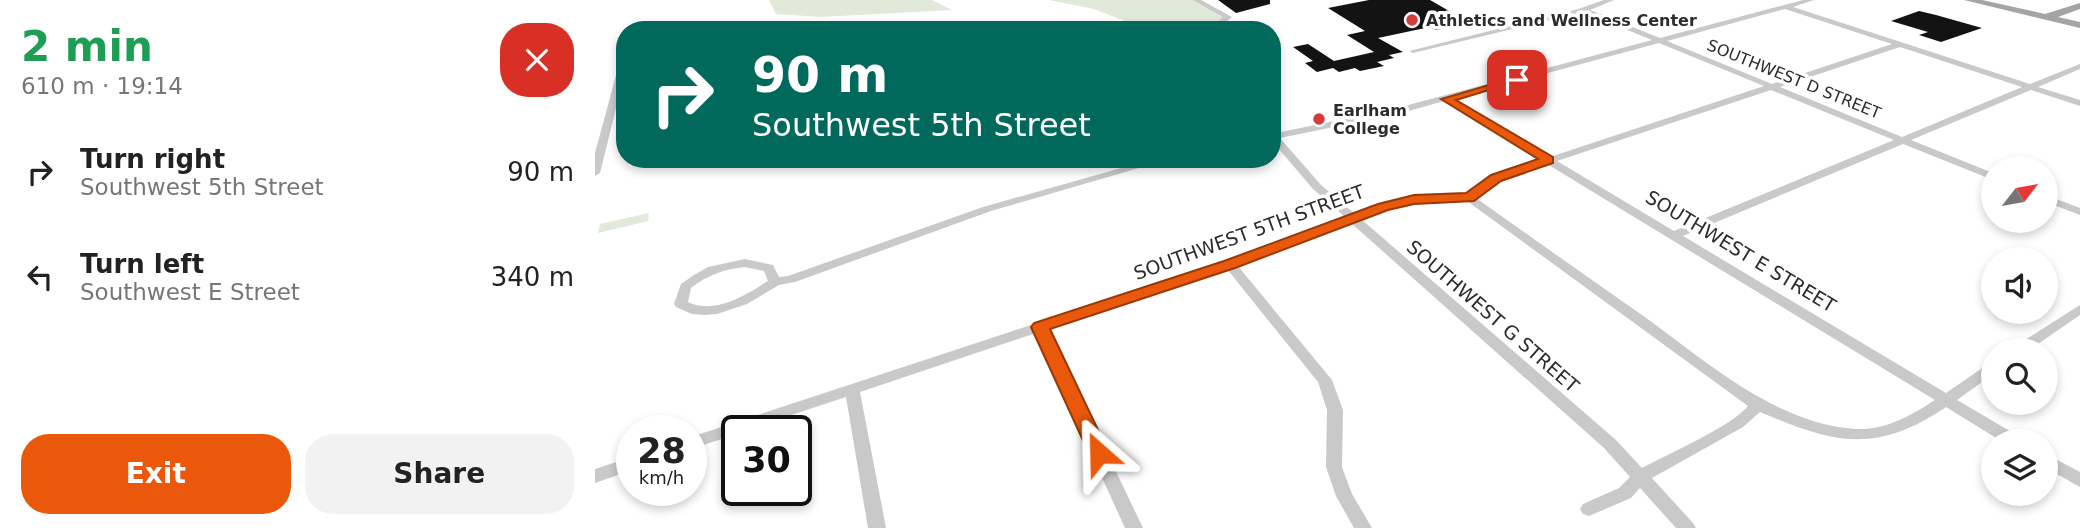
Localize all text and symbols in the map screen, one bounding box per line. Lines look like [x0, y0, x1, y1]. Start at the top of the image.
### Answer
place label: Athletics and Wellness Center [1426, 11, 1697, 30]
marker: Athletics and Wellness Center [1404, 12, 1420, 28]
text: 2 min [21, 22, 153, 71]
button: close [500, 23, 574, 97]
street label: SOUTHWEST D STREET [1704, 35, 1884, 123]
text: 90 m [752, 47, 888, 104]
icon: right [637, 49, 728, 140]
pin [1487, 50, 1547, 110]
icon: arrive [1498, 61, 1536, 99]
text: 610 m · 19:14 [21, 73, 183, 99]
place label: Earlham College [1333, 101, 1407, 138]
text: Southwest 5th Street [752, 106, 1091, 144]
marker: Earlham College [1311, 111, 1327, 127]
text: Turn right [80, 144, 225, 174]
icon: right [21, 153, 59, 191]
north arrow [1981, 156, 2058, 233]
map controls [1981, 156, 2058, 506]
text: 90 m [507, 157, 574, 187]
text: Southwest 5th Street [80, 174, 324, 200]
street label: SOUTHWEST 5TH STREET [1131, 180, 1368, 284]
street label: SOUTHWEST E STREET [1642, 185, 1840, 317]
street label: SOUTHWEST G STREET [1403, 235, 1584, 397]
button: sound [1981, 247, 2058, 324]
text: Turn left [80, 249, 204, 279]
icon: left [21, 258, 59, 296]
text: 340 m [491, 262, 574, 292]
text: Southwest E Street [80, 279, 300, 305]
button: search [1981, 338, 2058, 415]
speed limit sign: 30 [721, 415, 812, 506]
position arrow [1062, 416, 1136, 490]
button: layers [1981, 429, 2058, 506]
text: 28 [637, 431, 686, 471]
button: Exit [21, 434, 291, 514]
button: Share [305, 434, 574, 514]
text: km/h [639, 467, 684, 488]

